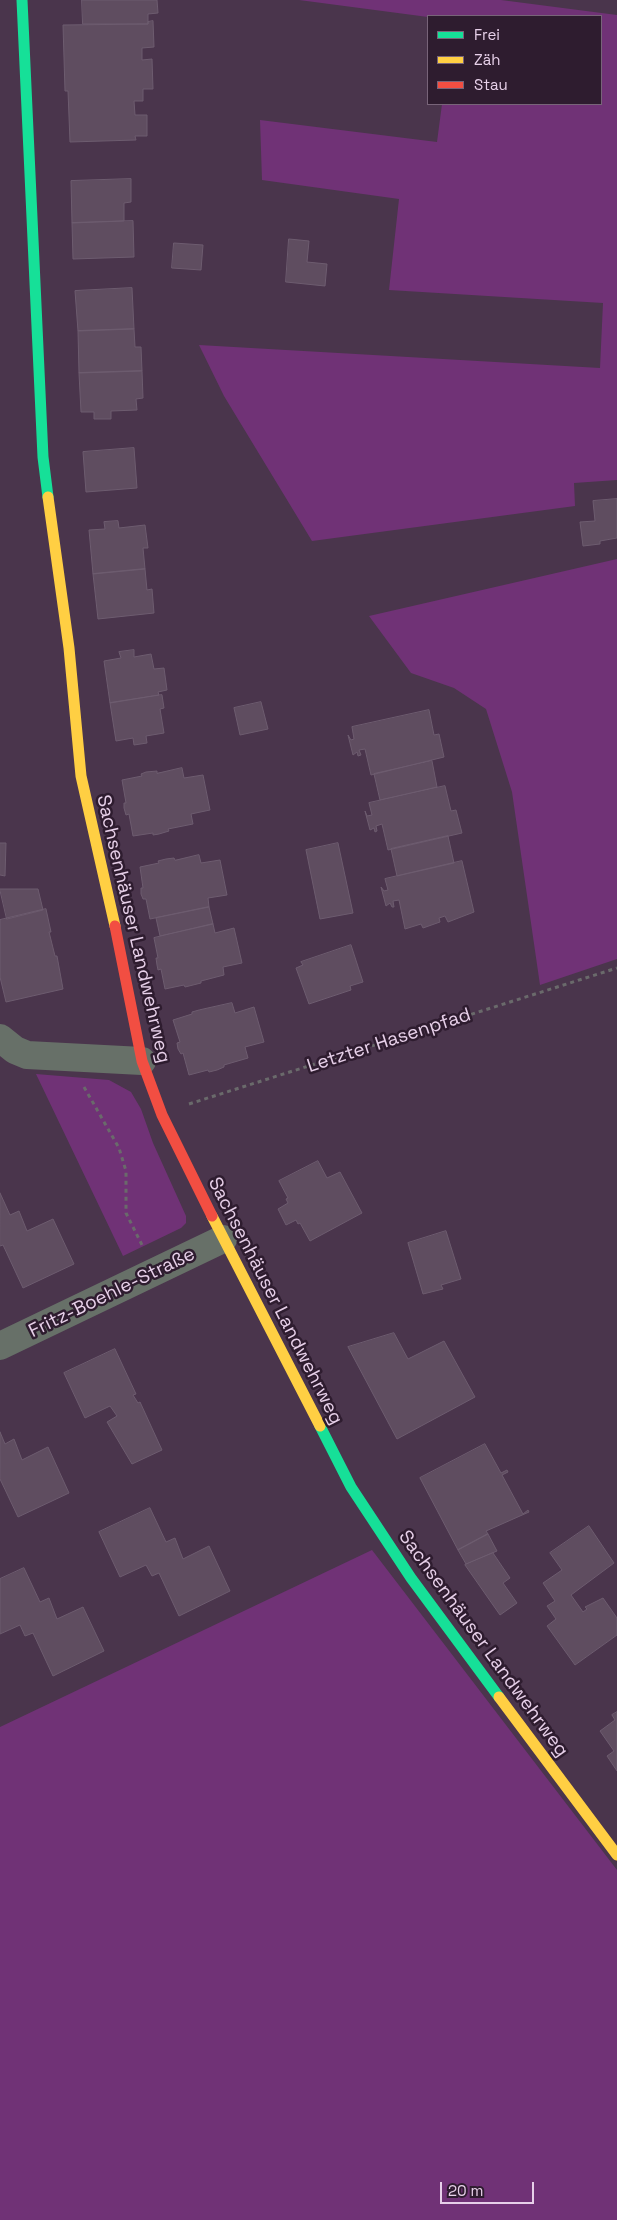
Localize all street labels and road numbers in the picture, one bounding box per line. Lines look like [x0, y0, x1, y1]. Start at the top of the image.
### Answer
street label: Sachsenhäuser Landwehrweg [91, 793, 175, 1065]
street label: Letzter Hasenpfad [304, 1004, 474, 1078]
street label: Sachsenhäuser Landwehrweg [203, 1174, 347, 1428]
street label: Fritz-Boehle-Straße [25, 1243, 199, 1343]
street label: Sachsenhäuser Landwehrweg [393, 1526, 573, 1762]

